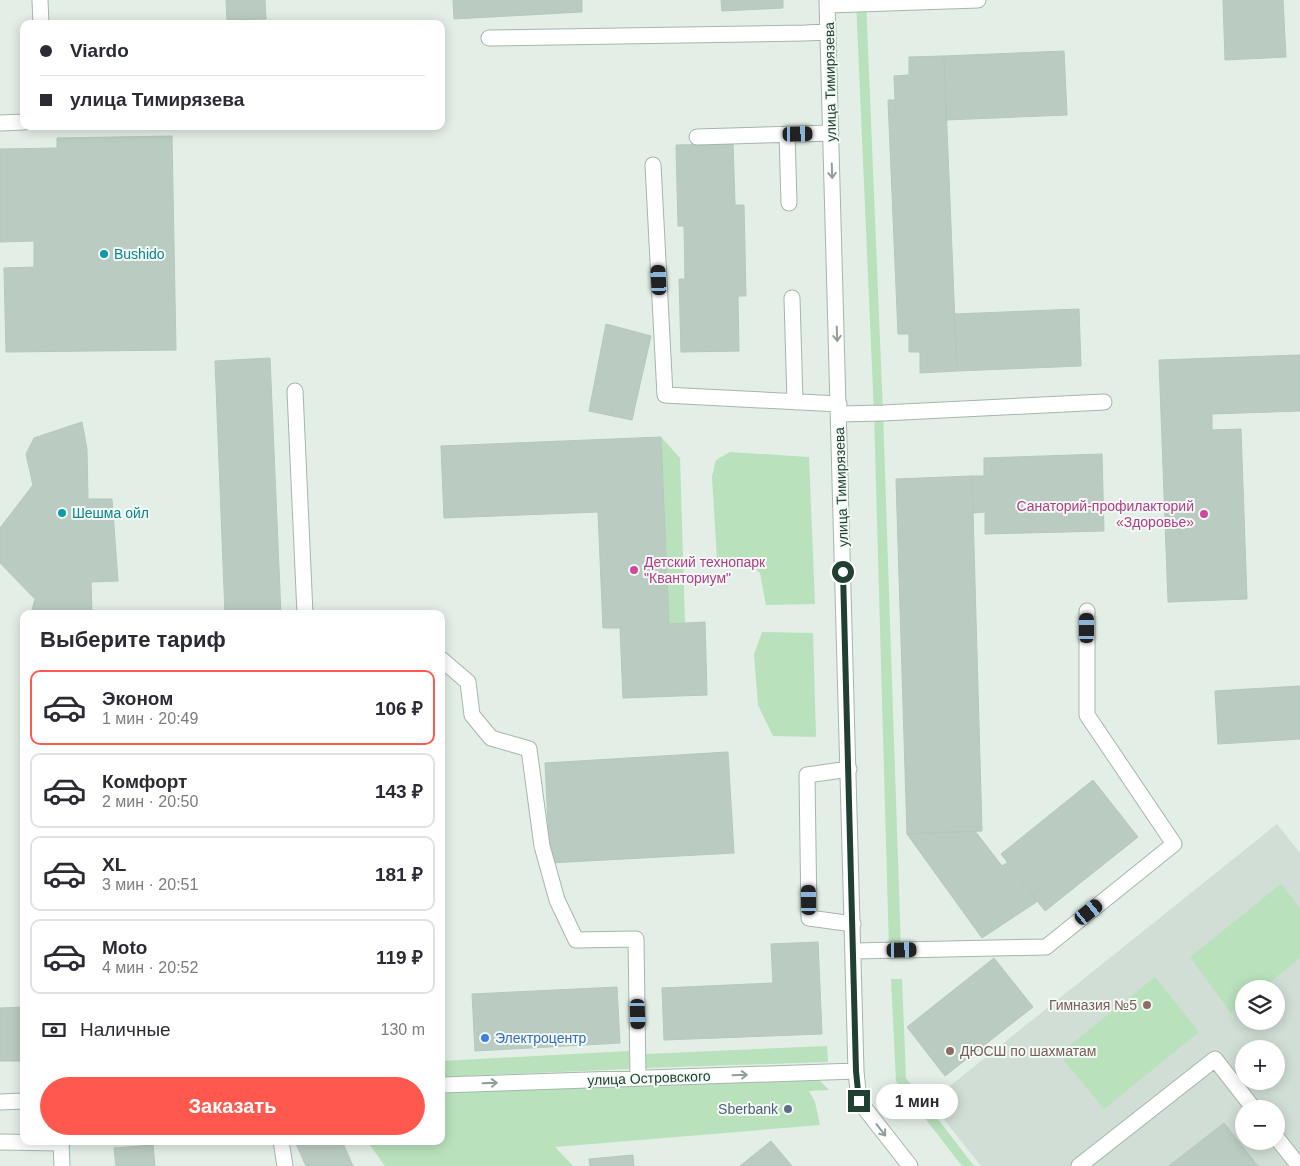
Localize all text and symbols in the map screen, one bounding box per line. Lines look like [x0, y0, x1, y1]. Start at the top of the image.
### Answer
street label: улица Тимирязева [821, 22, 839, 142]
text: Viardo [70, 40, 129, 61]
text: улица Тимирязева [70, 89, 244, 110]
car [782, 126, 813, 142]
one-way arrow [827, 162, 837, 179]
place label: Bushido [114, 246, 165, 262]
marker: Bushido [98, 248, 110, 260]
car [650, 265, 667, 295]
one-way arrow [832, 325, 841, 341]
street label: улица Тимирязева [831, 427, 851, 547]
place label: Санаторий-профилакторий «Здоровье» [1016, 498, 1194, 530]
place label: Шешма ойл [72, 505, 149, 521]
marker: Шешма ойл [56, 507, 68, 519]
marker: Санаторий-профилакторий «Здоровье» [1198, 508, 1210, 520]
place label: Детский технопарк "Кванториум" [644, 554, 766, 586]
route start [832, 561, 854, 583]
marker: Детский технопарк "Кванториум" [628, 564, 640, 576]
car [1079, 613, 1094, 643]
text: Выберите тариф [40, 627, 226, 652]
icon: car [42, 685, 87, 730]
text: Эконом [102, 688, 173, 709]
text: 106 ₽ [375, 698, 423, 719]
text: 1 мин · 20:49 [102, 710, 198, 727]
icon: car [42, 768, 87, 813]
text: Комфорт [102, 771, 187, 792]
text: 143 ₽ [375, 781, 423, 802]
text: 2 мин · 20:50 [102, 793, 198, 810]
icon: car [42, 851, 87, 896]
text: XL [102, 854, 126, 875]
text: 181 ₽ [375, 864, 423, 885]
text: 3 мин · 20:51 [102, 876, 198, 893]
car [801, 885, 816, 915]
car [1072, 897, 1105, 927]
icon: car [42, 934, 87, 979]
text: Moto [102, 937, 147, 958]
car [886, 942, 917, 958]
text: 119 ₽ [376, 947, 423, 968]
text: 4 мин · 20:52 [102, 959, 198, 976]
map controls [1235, 980, 1285, 1150]
button: layers [1235, 980, 1285, 1030]
place label: Гимназия №5 [1049, 997, 1137, 1013]
car [629, 999, 646, 1029]
marker: Гимназия №5 [1141, 999, 1153, 1011]
icon: cash [40, 1016, 68, 1044]
text: Наличные [80, 1019, 171, 1040]
text: 130 m [381, 1021, 425, 1038]
place label: Электроцентр [495, 1030, 587, 1046]
marker: Электроцентр [479, 1032, 491, 1044]
button: + [1235, 1040, 1285, 1090]
place label: ДЮСШ по шахматам [960, 1043, 1096, 1059]
marker: ДЮСШ по шахматам [944, 1045, 956, 1057]
street label: улица Островского [587, 1068, 711, 1088]
one-way arrow [732, 1070, 748, 1080]
button: Заказать [40, 1077, 425, 1135]
one-way arrow [482, 1078, 498, 1088]
callout: 1 мин [876, 1084, 959, 1118]
route end [848, 1090, 870, 1112]
text: 1 мин [895, 1093, 939, 1110]
button: − [1235, 1100, 1285, 1150]
place label: Sberbank [718, 1101, 779, 1117]
marker: Sberbank [782, 1103, 794, 1115]
one-way arrow [876, 1123, 887, 1136]

